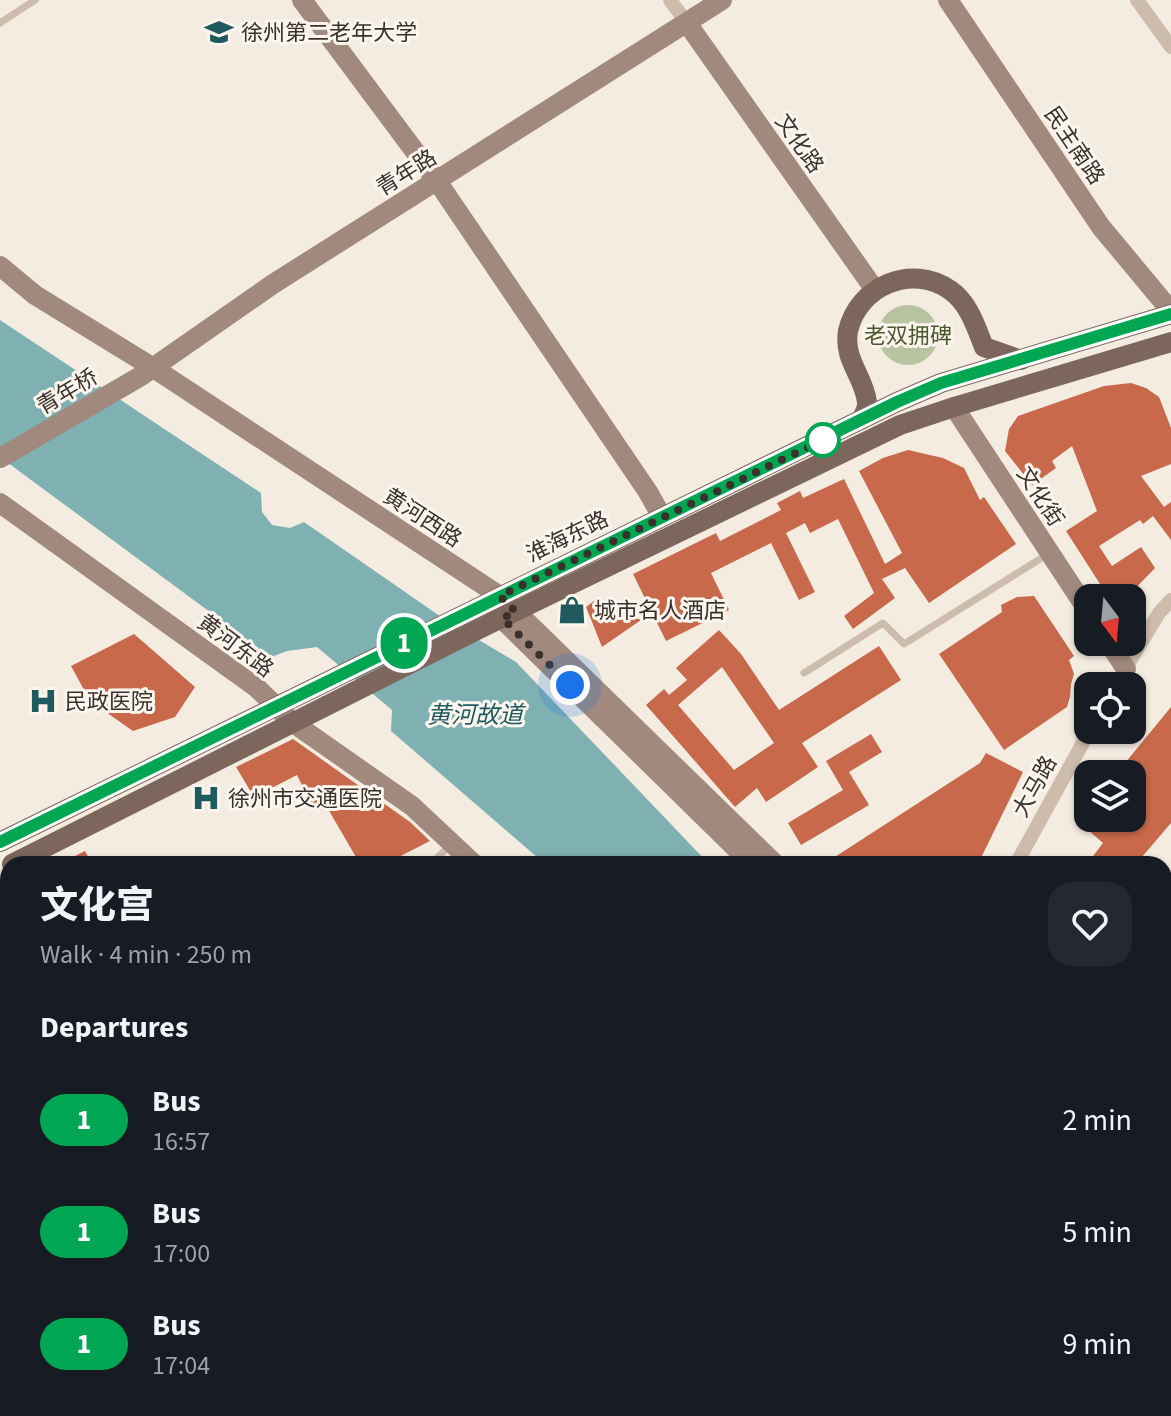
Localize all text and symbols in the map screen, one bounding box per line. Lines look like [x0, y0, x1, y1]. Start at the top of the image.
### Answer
school or university icon: 徐州第二老年大学 [204, 17, 234, 47]
place label: 徐州第二老年大学 [241, 17, 417, 49]
street label: 民主南路 [1036, 100, 1112, 191]
street label: 文化路 [767, 107, 831, 180]
street label: 青年路 [370, 142, 443, 204]
park label: 老双拥碑 [864, 320, 952, 352]
street label: 青年桥 [31, 361, 104, 423]
unlabelled marker [806, 423, 840, 457]
street label: 文化街 [1009, 460, 1072, 533]
street label: 黄河西路 [377, 480, 468, 555]
street label: 淮海东路 [521, 503, 614, 571]
north arrow [1074, 584, 1146, 656]
map controls [1074, 584, 1146, 832]
shop icon: 城市名人酒店 [557, 595, 587, 625]
place label: 城市名人酒店 [594, 595, 726, 627]
street label: 黄河东路 [191, 607, 280, 685]
line badge: 1 [378, 617, 430, 669]
text: 1 [397, 623, 411, 663]
your location [550, 665, 590, 705]
button: locate [1074, 672, 1146, 744]
hospital icon: 民政医院 [28, 686, 58, 716]
place label: 民政医院 [65, 686, 153, 718]
water label: 黄河故道 [427, 698, 526, 733]
street label: 大马路 [1005, 750, 1065, 823]
button: layers [1074, 760, 1146, 832]
hospital icon: 徐州市交通医院 [191, 783, 221, 813]
place label: 徐州市交通医院 [228, 783, 382, 815]
text: 文化宫 [40, 879, 154, 933]
button: heart [1048, 882, 1132, 966]
text: Walk · 4 min · 250 m [40, 936, 252, 973]
text: Departures [40, 1006, 188, 1049]
text: Bus [152, 1080, 200, 1123]
text: 2 min [1062, 1099, 1132, 1142]
text: 1 [77, 1100, 91, 1140]
text: 16:57 [152, 1123, 210, 1160]
text: Bus [152, 1192, 200, 1235]
text: 5 min [1062, 1211, 1132, 1254]
text: 1 [77, 1212, 91, 1252]
text: 17:00 [152, 1235, 210, 1272]
text: Bus [152, 1304, 200, 1347]
text: 9 min [1062, 1323, 1132, 1366]
text: 1 [77, 1324, 91, 1364]
text: 17:04 [152, 1347, 210, 1384]

